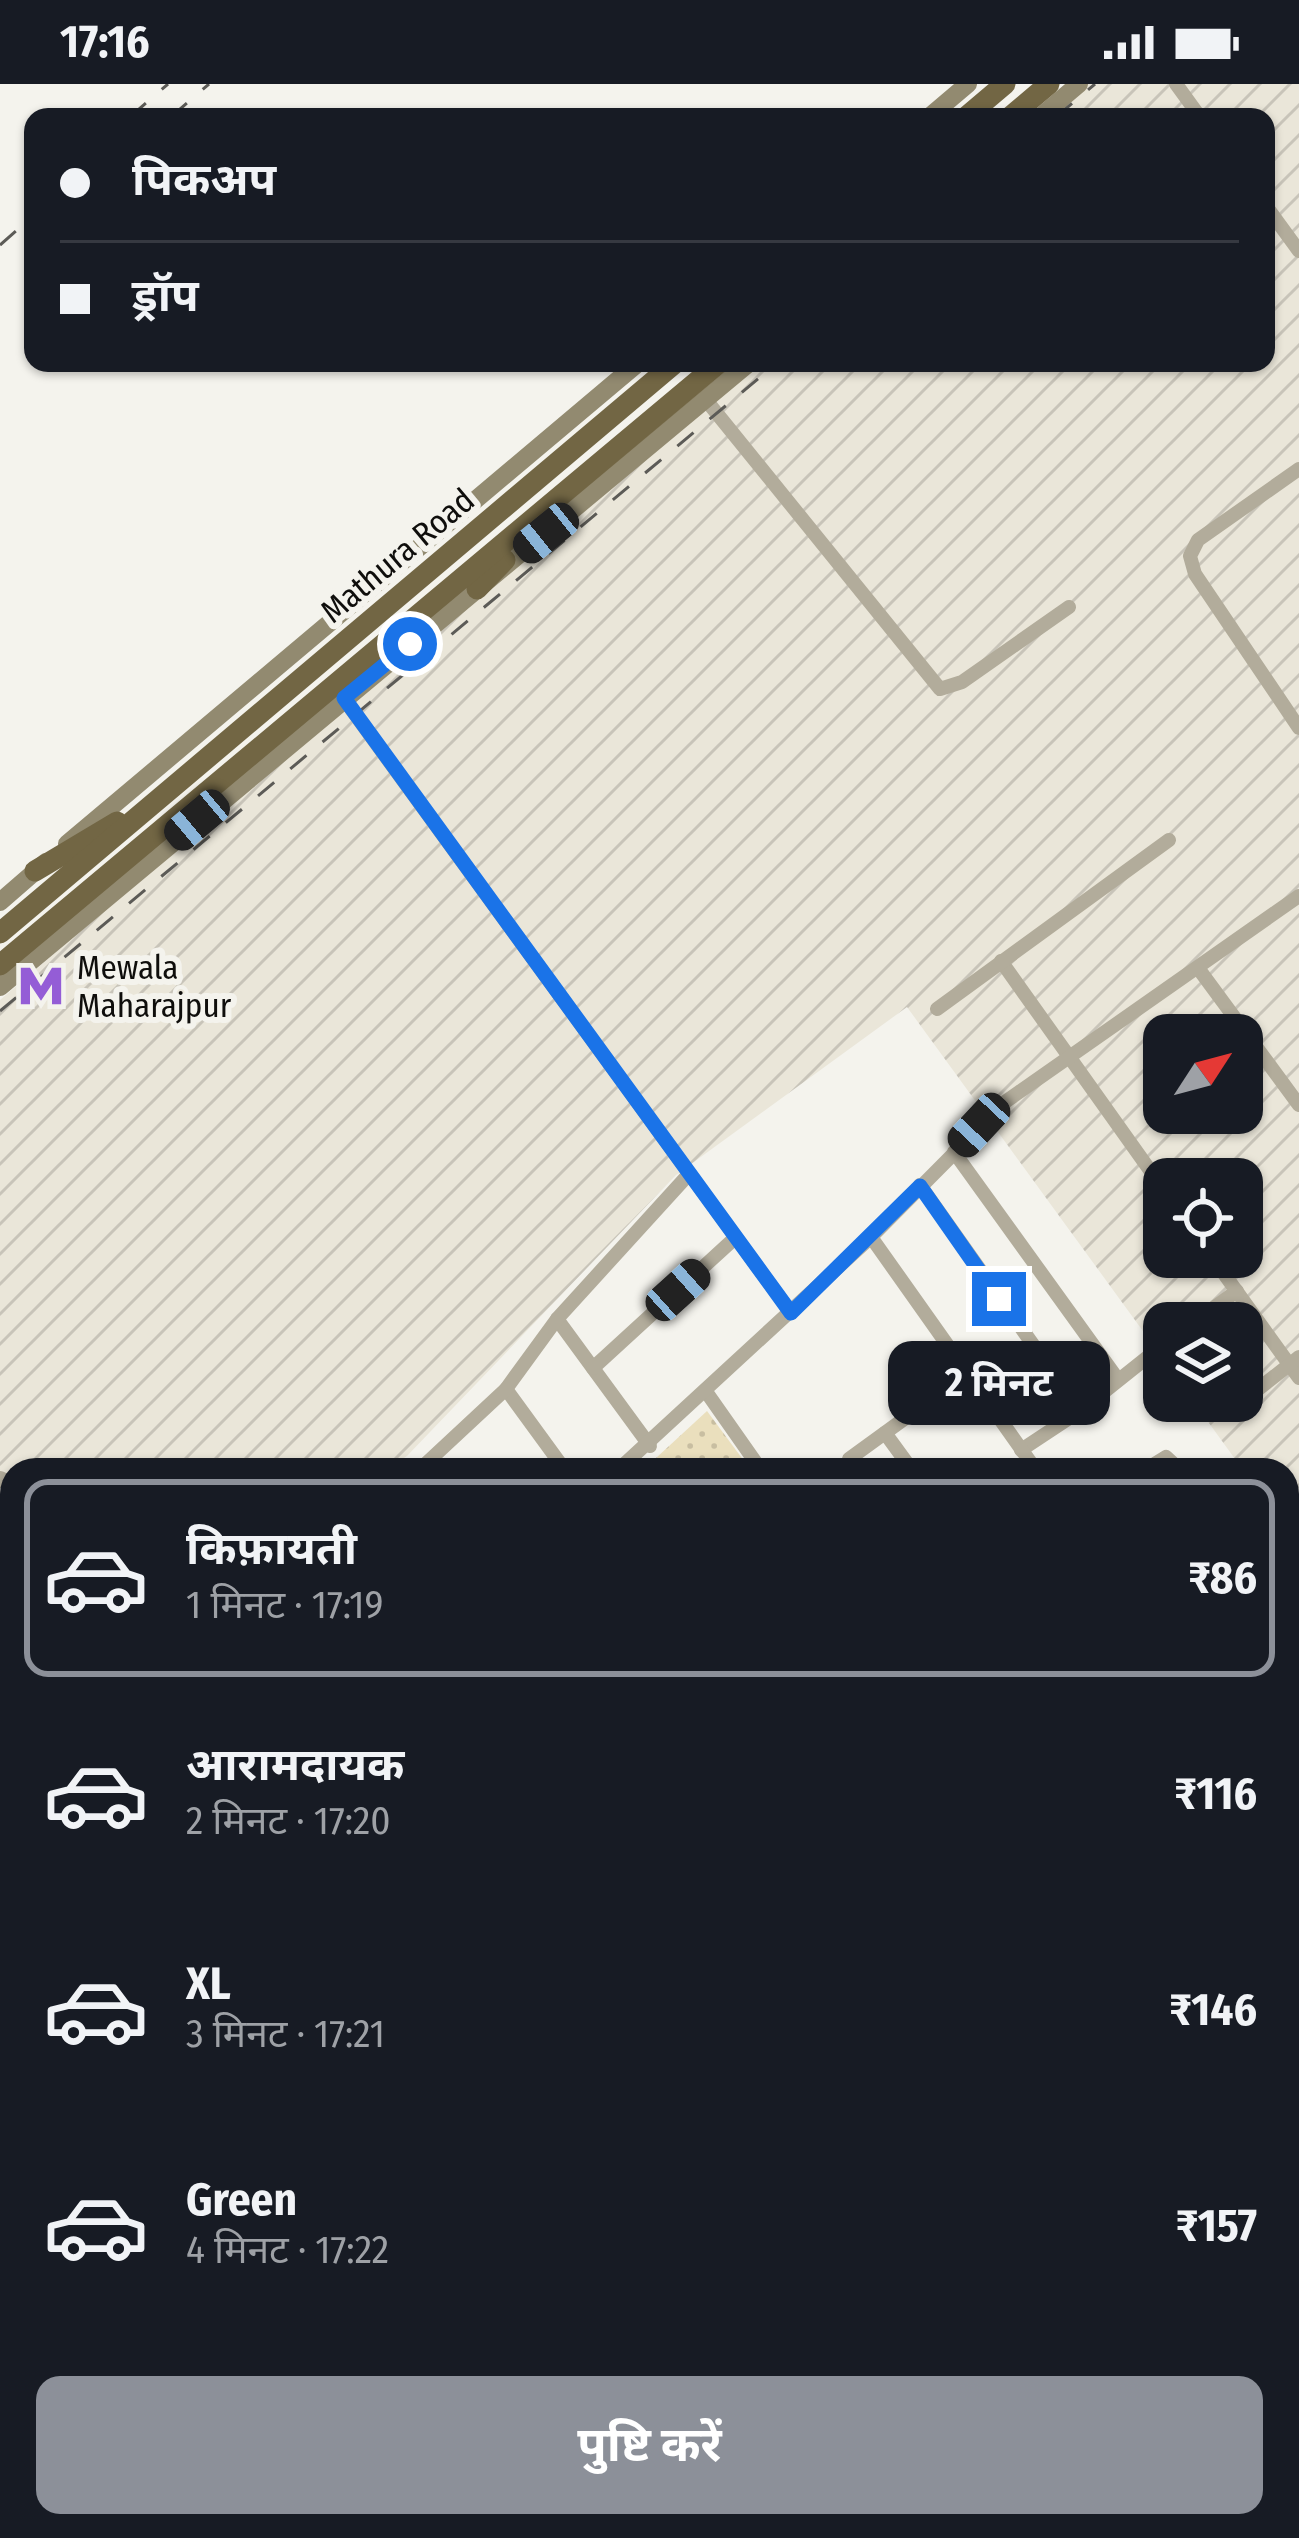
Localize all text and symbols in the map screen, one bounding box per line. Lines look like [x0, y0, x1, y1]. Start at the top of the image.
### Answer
text: 17:16 [60, 15, 150, 69]
text: पिकअप [132, 153, 276, 207]
text: ड्रॉप [132, 269, 199, 323]
street label: Mathura Road [313, 480, 482, 631]
car [507, 496, 585, 570]
route start [383, 617, 437, 671]
car [158, 783, 236, 857]
place label: Mewala Maharajpur [77, 948, 232, 1026]
metro station icon: Mewala Maharajpur [16, 961, 66, 1011]
north arrow [1143, 1014, 1263, 1134]
map controls [1143, 1014, 1263, 1422]
car [941, 1086, 1017, 1164]
button: locate [1143, 1158, 1263, 1278]
car [639, 1253, 717, 1327]
route end [972, 1272, 1026, 1326]
button: layers [1143, 1302, 1263, 1422]
callout: 2 मिनट [888, 1341, 1110, 1425]
text: 2 मिनट [945, 1360, 1053, 1406]
text: किफ़ायती [186, 1522, 357, 1576]
icon: car [42, 1524, 150, 1632]
text: ₹86 [1188, 1551, 1257, 1605]
text: 1 मिनट · 17:19 [186, 1582, 384, 1628]
text: आरामदायक [186, 1738, 404, 1792]
icon: car [42, 1740, 150, 1848]
text: ₹116 [1174, 1767, 1257, 1821]
text: 2 मिनट · 17:20 [186, 1798, 390, 1844]
icon: car [42, 1956, 150, 2064]
text: XL [186, 1957, 231, 2011]
text: ₹146 [1169, 1983, 1257, 2037]
text: 3 मिनट · 17:21 [186, 2011, 385, 2057]
icon: car [42, 2172, 150, 2280]
text: Green [186, 2173, 297, 2227]
text: ₹157 [1176, 2199, 1257, 2253]
text: 4 मिनट · 17:22 [186, 2227, 389, 2273]
button: पुष्टि करें [36, 2376, 1263, 2514]

